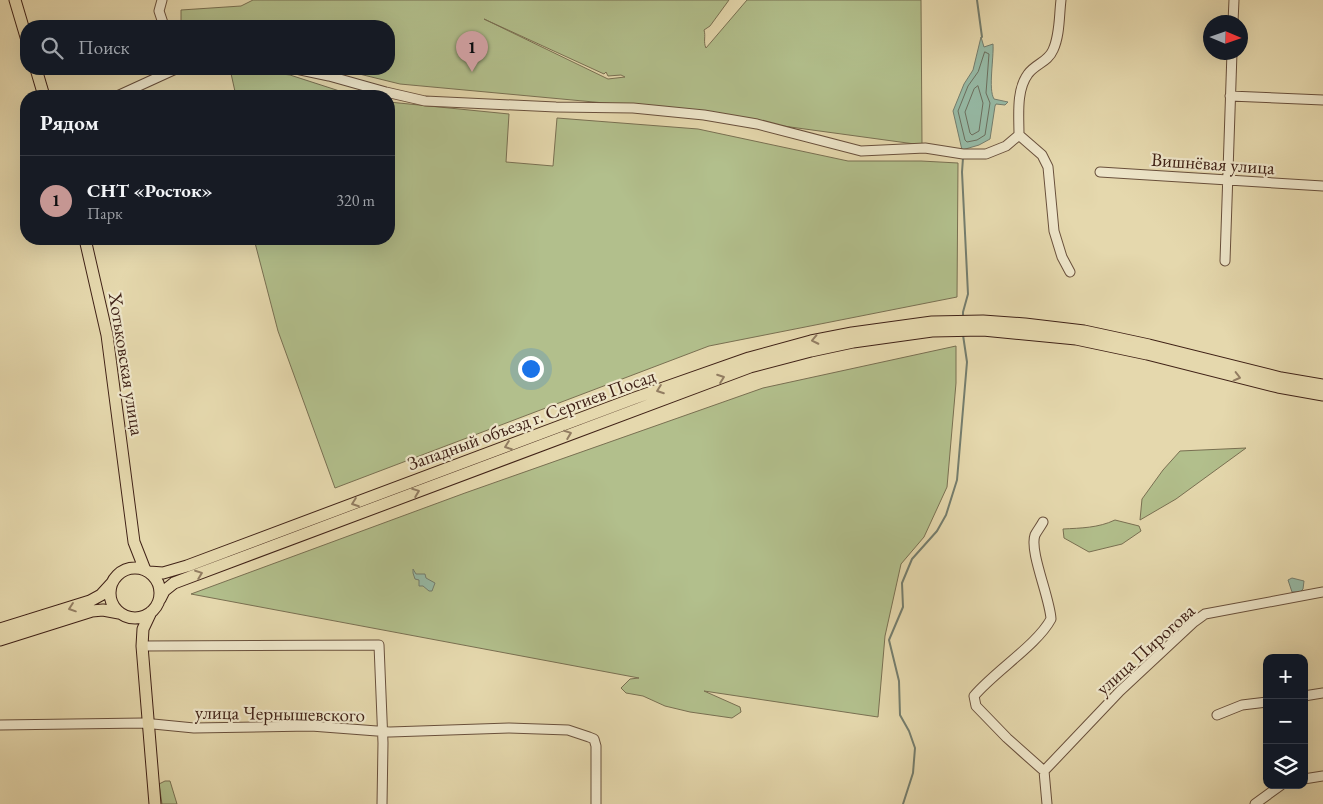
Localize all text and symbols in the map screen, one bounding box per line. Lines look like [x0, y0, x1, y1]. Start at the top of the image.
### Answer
north arrow [1203, 15, 1248, 60]
search box [20, 20, 395, 75]
pin: 1 [456, 31, 488, 72]
icon: search [38, 34, 66, 62]
text: Поиск [78, 35, 130, 60]
text: Рядом [40, 109, 99, 136]
street label: Вишнёвая улица [1150, 147, 1276, 180]
text: СНТ «Росток» [87, 178, 213, 203]
text: 1 [52, 190, 60, 211]
text: 320 m [336, 190, 375, 211]
text: Парк [87, 203, 123, 224]
street label: Хотьковская улица [103, 290, 150, 438]
one-way arrow [810, 335, 819, 345]
your location [518, 356, 544, 382]
street label: Западный объезд г. Сергиев Посад [404, 363, 659, 476]
one-way arrow [1232, 371, 1241, 382]
one-way arrow [716, 374, 725, 384]
one-way arrow [656, 384, 665, 394]
one-way arrow [564, 430, 572, 440]
one-way arrow [504, 440, 512, 450]
one-way arrow [412, 488, 420, 498]
one-way arrow [352, 497, 360, 507]
one-way arrow [194, 570, 203, 580]
street label: улица Пирогова [1091, 598, 1200, 700]
one-way arrow [68, 602, 77, 612]
map controls [1263, 654, 1308, 789]
button: + [1263, 654, 1308, 699]
button: − [1263, 699, 1308, 744]
street label: улица Чернышевского [195, 700, 365, 727]
button: layers [1263, 744, 1308, 789]

